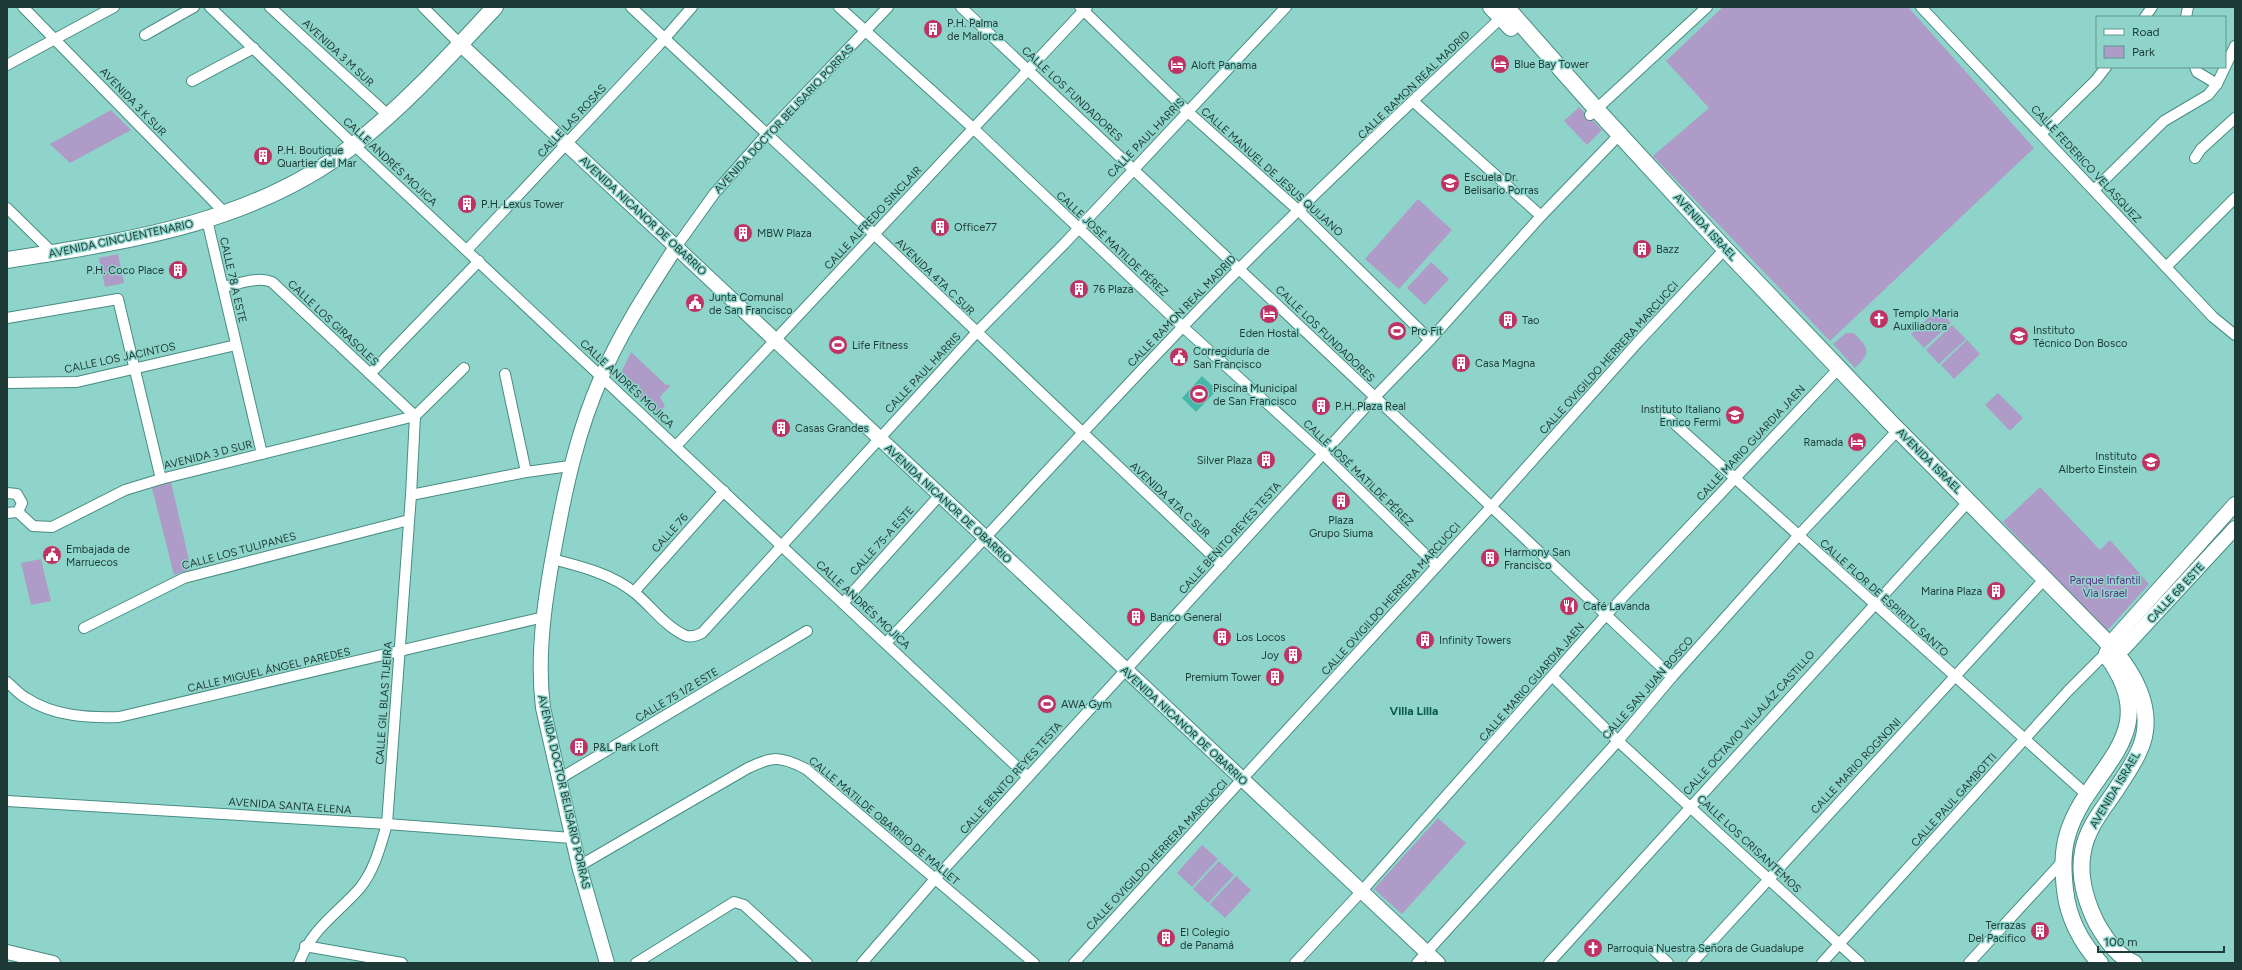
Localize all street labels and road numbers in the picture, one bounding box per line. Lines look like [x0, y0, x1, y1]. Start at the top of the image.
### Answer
street label: AVENIDA 3 M SUR [300, 17, 376, 89]
street label: CALLE RAMON REAL MADRID [1355, 28, 1473, 142]
street label: AVENIDA DOCTOR BELISARIO PORRAS [711, 42, 857, 196]
street label: CALLE LOS FUNDADORES [1019, 44, 1125, 144]
street label: AVENIDA 3 K SUR [97, 65, 169, 139]
street label: CALLE LAS ROSAS [535, 82, 609, 160]
street label: CALLE PAUL HARRIS [1105, 95, 1187, 180]
street label: CALLE FEDERICO VELASQUEZ [2028, 103, 2144, 225]
street label: CALLE MANUEL DE JESUS QUIJANO [1198, 105, 1346, 240]
street label: CALLE ANDRÉS MOJICA [340, 115, 440, 210]
street label: AVENIDA NICANOR DE OBARRIO [577, 154, 709, 279]
street label: CALLE ALFREDO SINCLAIR [822, 164, 924, 272]
street label: CALLE JOSÉ MATILDE PÉREZ [1054, 189, 1170, 299]
street label: AVENIDA ISRAEL [1671, 191, 1739, 263]
street label: AVENIDA CINCUENTENARIO [48, 217, 195, 261]
street label: CALLE 78 A ESTE [217, 236, 249, 324]
street label: AVENIDA 4TA C SUR [893, 236, 977, 318]
street label: CALLE RAMON REAL MADRID [1125, 252, 1239, 370]
street label: CALLE LOS GIRASOLES [285, 278, 381, 369]
street label: CALLE OVIGILDO HERRERA MARCUCCI [1537, 279, 1681, 437]
street label: CALLE LOS FUNDADORES [1273, 283, 1378, 385]
street label: CALLE PAUL HARRIS [882, 330, 964, 416]
street label: CALLE ANDRÉS MOJICA [577, 337, 677, 432]
street label: CALLE LOS JACINTOS [63, 340, 177, 376]
street label: CALLE MARIO GUARDIA JAEN [1694, 383, 1808, 503]
street label: CALLE JOSÉ MATILDE PÉREZ [1300, 417, 1416, 529]
street label: AVENIDA ISRAEL [1894, 426, 1964, 496]
street label: AVENIDA 3 D SUR [162, 438, 254, 472]
street label: AVENIDA NICANOR DE OBARRIO [882, 442, 1014, 567]
street label: AVENIDA 4TA C SUR [1127, 460, 1213, 541]
street label: CALLE BENITO REYES TESTA [1176, 479, 1284, 597]
street label: CALLE 75-A ESTE [847, 504, 917, 578]
street label: CALLE 76 [649, 511, 691, 555]
street label: CALLE OVIGILDO HERRERA MARCUCCI [1319, 520, 1463, 678]
street label: CALLE LOS TULIPANES [180, 529, 298, 573]
street label: CALLE FLOR DE ESPIRITU SANTO [1817, 537, 1951, 660]
street label: CALLE ANDRÉS MOJICA [813, 558, 913, 653]
street label: CALLE 68 ESTE [2145, 560, 2207, 626]
street label: CALLE MARIO GUARDIA JAEN [1477, 620, 1587, 744]
street label: CALLE SAN JUAN BOSCO [1600, 634, 1697, 742]
street label: CALLE GIL BLAS TIJEIRA [373, 640, 395, 765]
street label: CALLE MIGUEL ÁNGEL PAREDES [186, 645, 352, 695]
street label: CALLE OCTAVIO VILLALÁZ CASTILLO [1681, 648, 1818, 798]
street label: AVENIDA NICANOR DE OBARRIO [1118, 664, 1250, 789]
street label: CALLE 75 1/2 ESTE [633, 665, 721, 725]
street label: AVENIDA DOCTOR BELISARIO PORRAS [535, 694, 593, 891]
street label: CALLE MARIO ROGNONI [1808, 715, 1904, 817]
street label: CALLE BENITO REYES TESTA [957, 719, 1065, 837]
street label: AVENIDA ISRAEL [2087, 749, 2143, 830]
street label: CALLE PAUL GAMBOTTI [1909, 751, 1999, 849]
street label: CALLE MATILDE OBARRIO DE MALLET [806, 754, 962, 888]
street label: CALLE OVIGILDO HERRERA MARCUCCI [1084, 777, 1230, 933]
street label: CALLE LOS CRISANTEMOS [1694, 792, 1804, 896]
street label: AVENIDA SANTA ELENA [228, 795, 352, 817]

